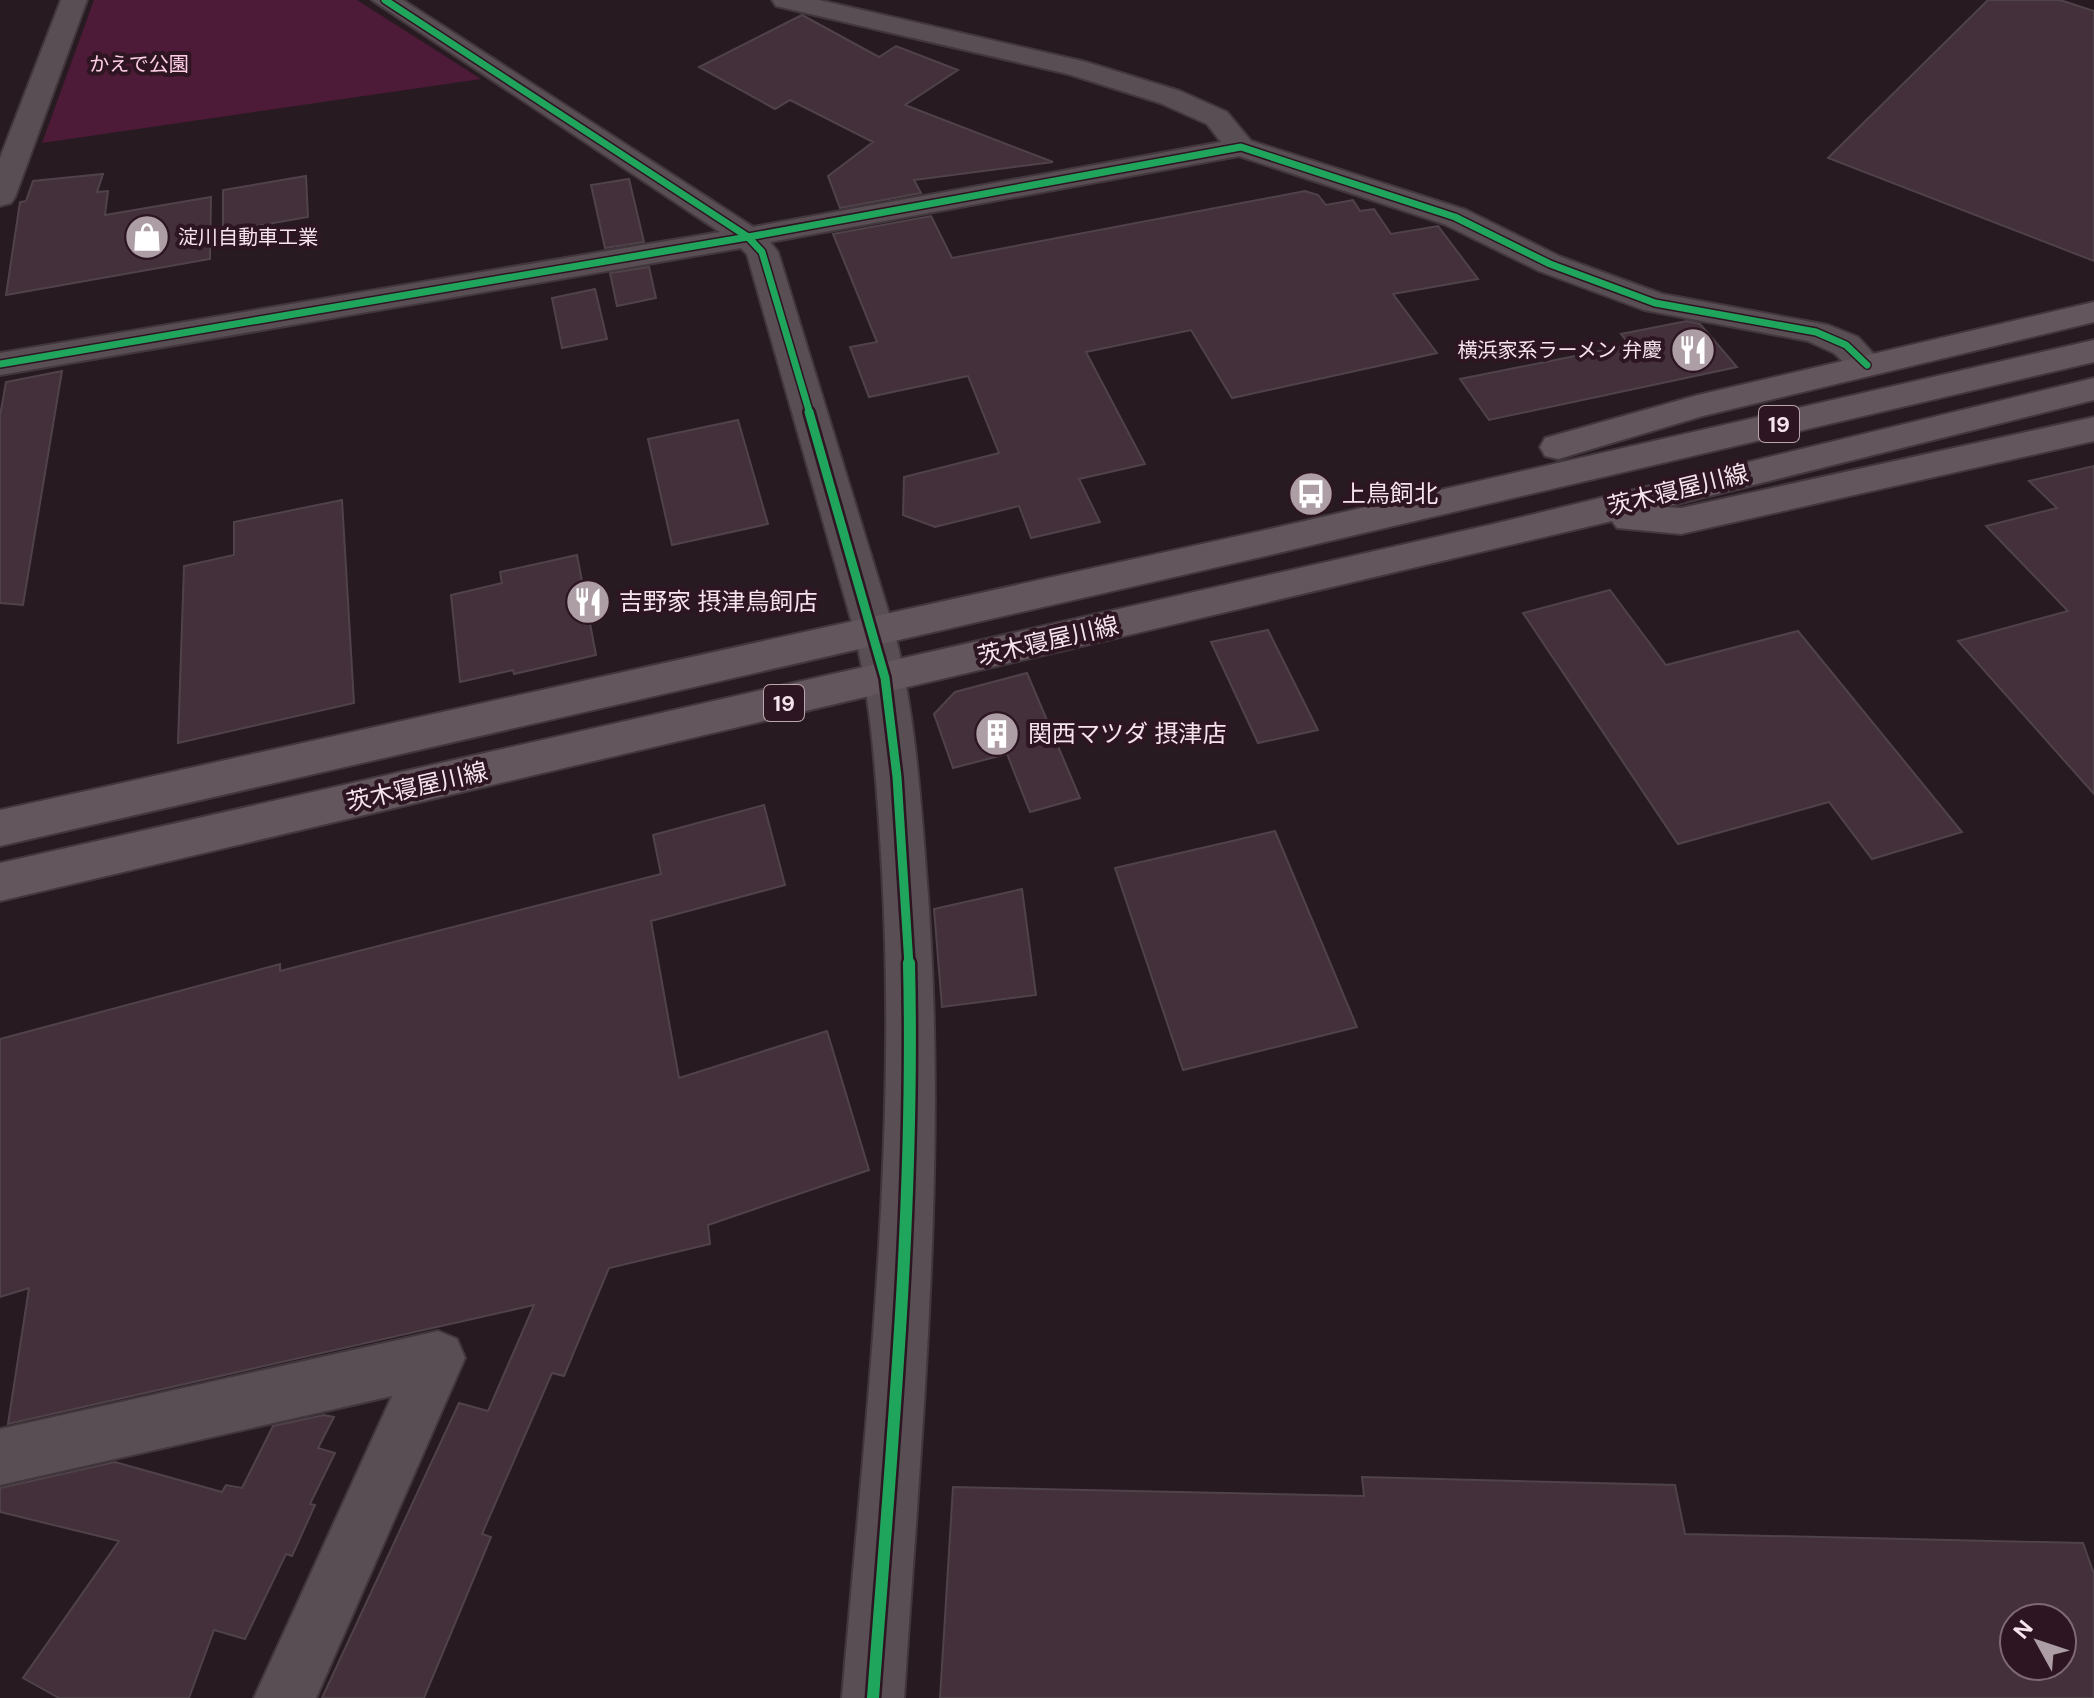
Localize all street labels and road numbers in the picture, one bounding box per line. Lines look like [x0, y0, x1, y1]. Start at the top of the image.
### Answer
road number: 19 [1759, 406, 1799, 442]
street label: 茨木寝屋川線 [1604, 457, 1751, 522]
street label: 茨木寝屋川線 [974, 609, 1122, 672]
road number: 19 [764, 685, 804, 721]
street label: 茨木寝屋川線 [343, 755, 491, 818]

